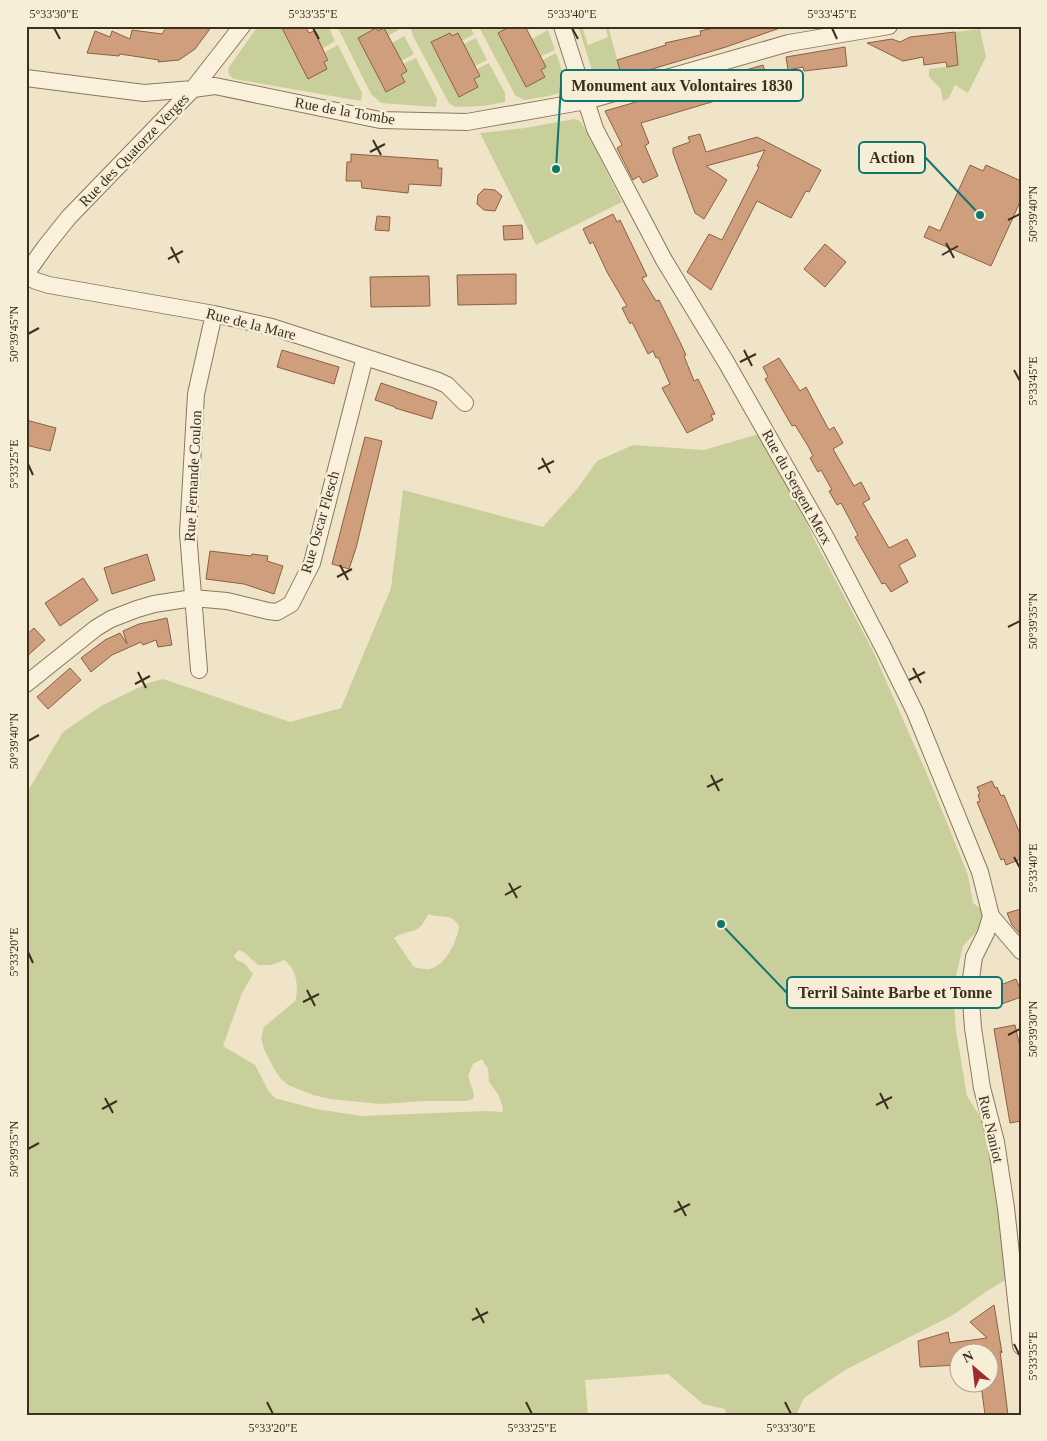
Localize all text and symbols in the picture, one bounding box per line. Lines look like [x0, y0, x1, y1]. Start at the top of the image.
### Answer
text: 5°33'30"E [29, 7, 79, 21]
text: 5°33'35"E [288, 7, 338, 21]
text: 5°33'40"E [547, 7, 597, 21]
text: 5°33'45"E [807, 7, 857, 21]
callout: Monument aux Volontaires 1830 [561, 70, 803, 101]
text: Monument aux Volontaires 1830 [571, 77, 793, 94]
street label: Rue des Quatorze Verges [76, 90, 192, 210]
street label: Rue de la Tombe [294, 94, 397, 128]
callout: Action [859, 142, 925, 173]
text: Action [869, 149, 915, 166]
text: 50°39'40"N [1026, 185, 1040, 242]
text: 50°39'45"N [7, 305, 21, 362]
street label: Rue de la Mare [204, 305, 298, 343]
text: 5°33'45"E [1026, 356, 1040, 406]
street label: Rue Fernande Coulon [182, 409, 204, 542]
street label: Rue du Sergent Merx [759, 427, 835, 547]
text: 5°33'25"E [7, 439, 21, 489]
street label: Rue Oscar Flesch [298, 468, 342, 575]
text: 50°39'35"N [1026, 592, 1040, 649]
text: 50°39'40"N [7, 712, 21, 769]
text: 5°33'40"E [1026, 843, 1040, 893]
text: 5°33'20"E [7, 927, 21, 977]
callout: Terril Sainte Barbe et Tonne [787, 977, 1002, 1008]
text: Terril Sainte Barbe et Tonne [798, 984, 992, 1001]
text: 50°39'30"N [1026, 1000, 1040, 1057]
street label: Rue Naniot [975, 1094, 1007, 1165]
text: 50°39'35"N [7, 1120, 21, 1177]
text: 5°33'35"E [1026, 1331, 1040, 1381]
north arrow [950, 1344, 1000, 1394]
text: N [960, 1348, 976, 1366]
text: 5°33'20"E [248, 1421, 298, 1435]
text: 5°33'25"E [507, 1421, 557, 1435]
text: 5°33'30"E [766, 1421, 816, 1435]

